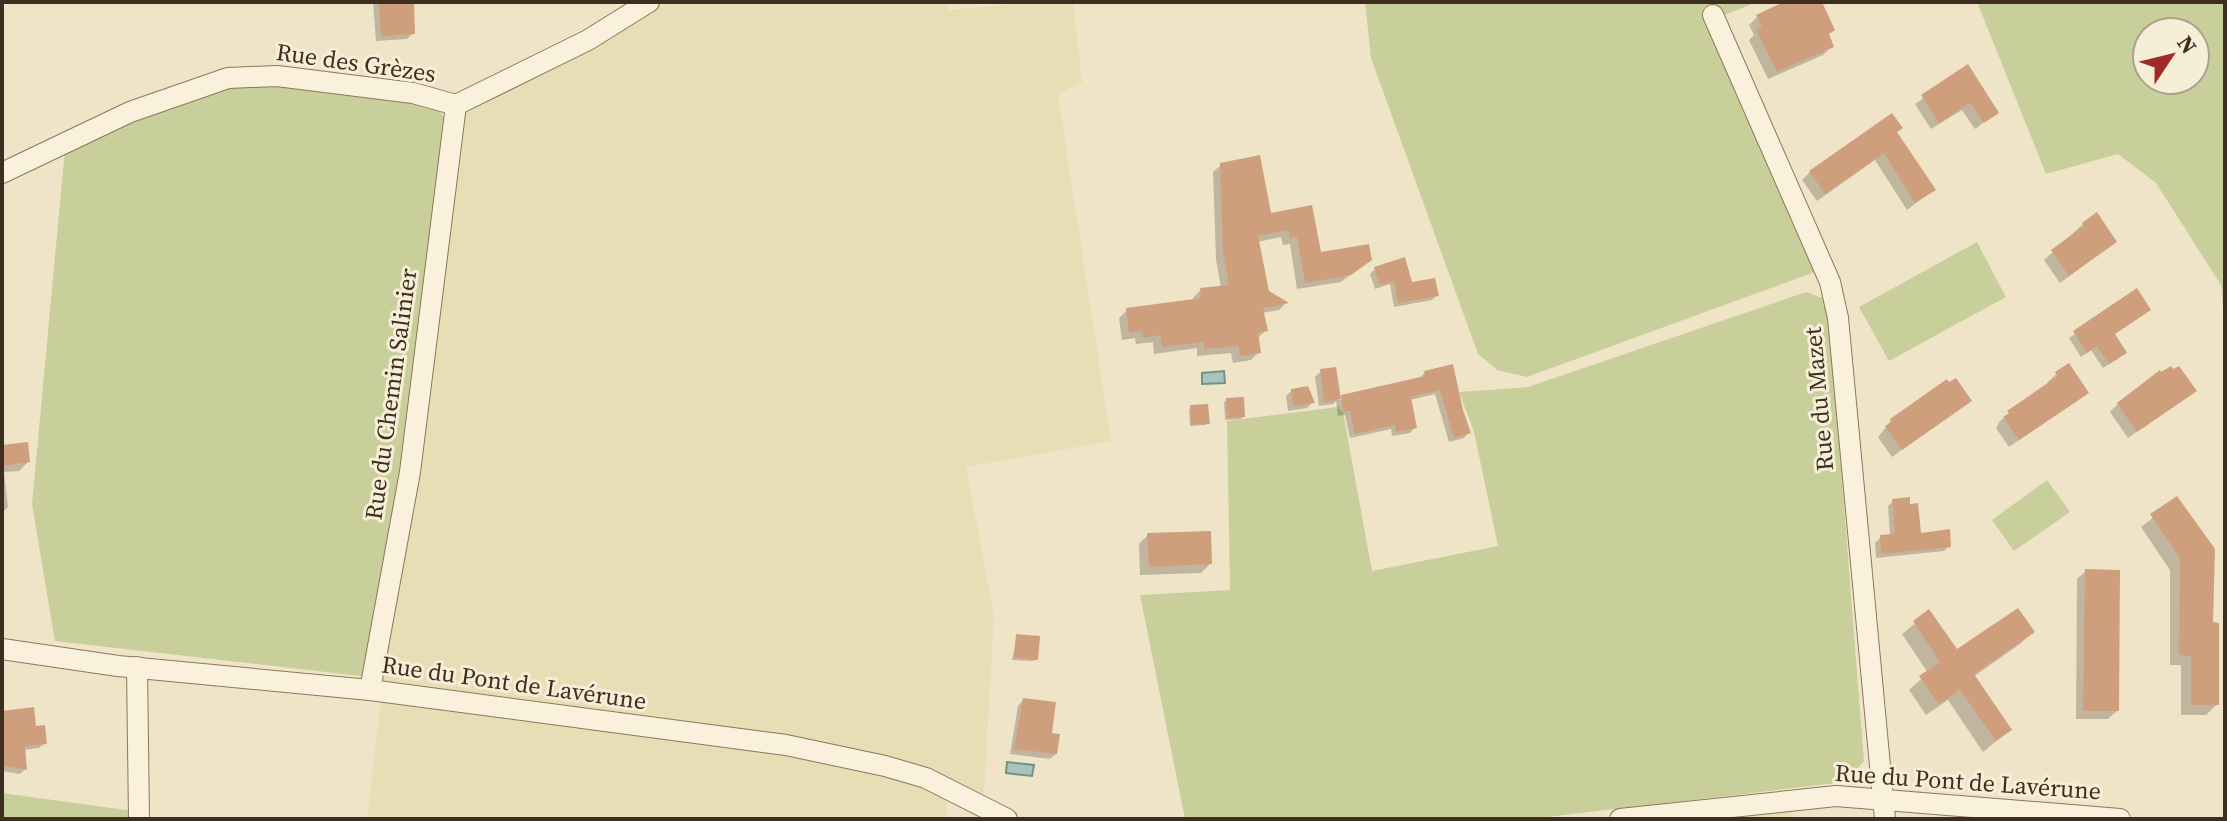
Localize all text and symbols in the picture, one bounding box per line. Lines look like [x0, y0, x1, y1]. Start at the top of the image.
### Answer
north arrow [2131, 16, 2211, 96]
text: N [2170, 29, 2204, 60]
street label: Rue des Grèzes [274, 35, 438, 90]
street label: Rue du Chemin Salinier [357, 266, 424, 522]
street label: Rue du Mazet [1796, 326, 1841, 472]
street label: Rue du Pont de Lavérune [380, 648, 648, 717]
street label: Rue du Pont de Lavérune [1834, 756, 2102, 807]

